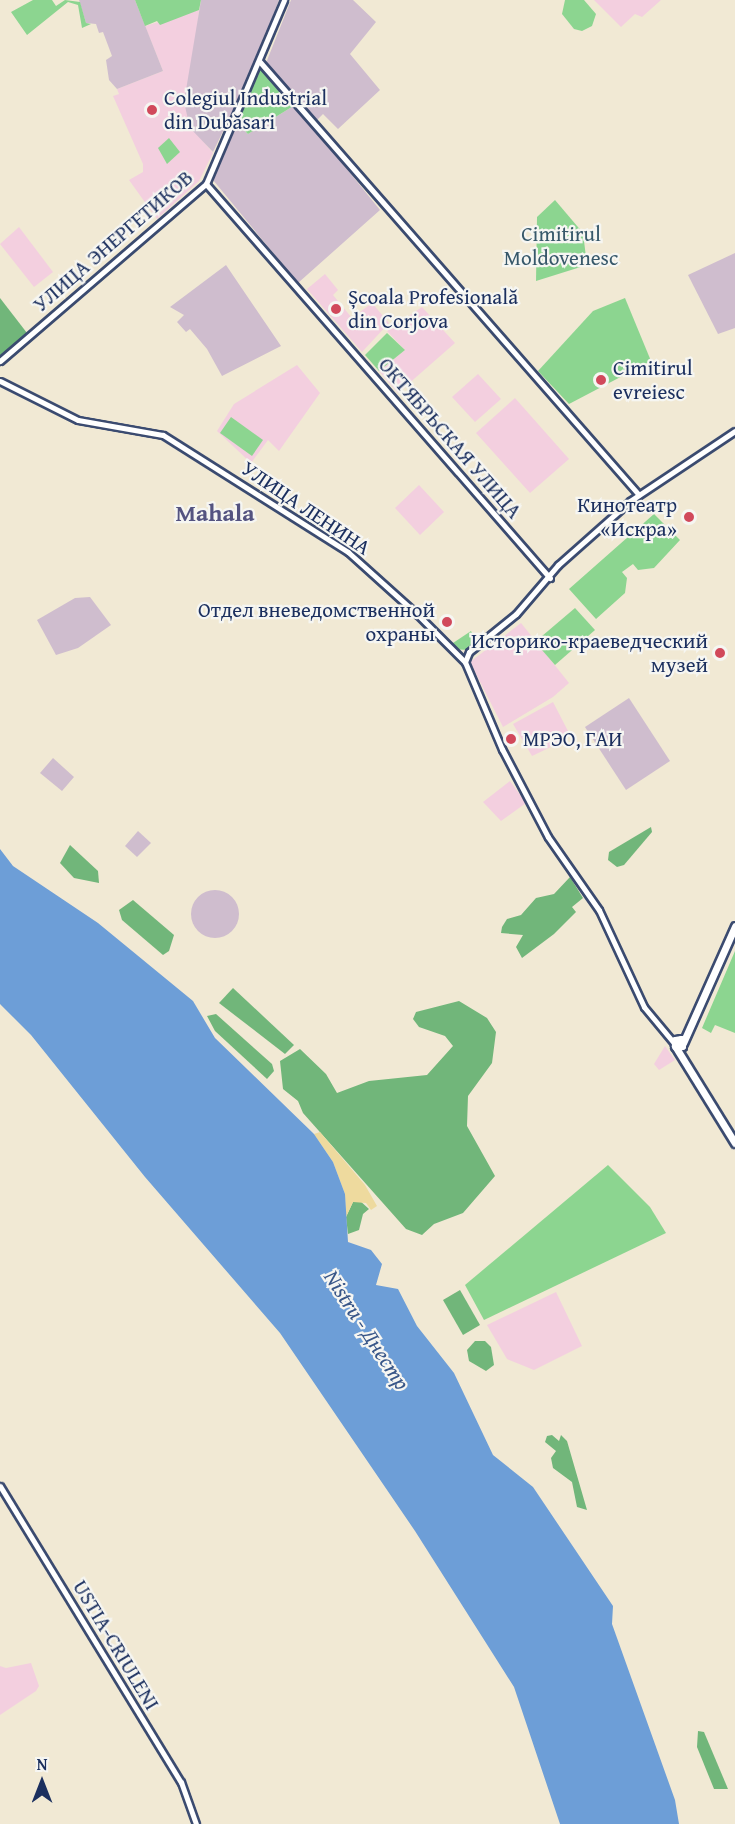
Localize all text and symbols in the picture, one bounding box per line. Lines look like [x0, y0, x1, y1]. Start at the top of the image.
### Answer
place label: Colegiul Industrial din Dubăsari [164, 85, 327, 135]
marker: Colegiul Industrial din Dubăsari [145, 103, 159, 117]
street label: УЛИЦА ЭНЕРГЕТИКОВ [28, 165, 198, 317]
park label: Cimitirul Moldovenesc [504, 221, 618, 271]
place label: Școala Profesională din Corjova [348, 284, 518, 334]
marker: Școala Profesională din Corjova [329, 302, 343, 316]
street label: ОКТЯБРЬСКАЯ УЛИЦА [373, 352, 527, 524]
place label: Cimitirul evreiesc [613, 355, 693, 405]
marker: Cimitirul evreiesc [594, 373, 608, 387]
street label: УЛИЦА ЛЕНИНА [237, 456, 375, 560]
place label: Кинотеатр «Искра» [577, 492, 677, 542]
district label: Mahala [175, 499, 255, 527]
marker: Кинотеатр «Искра» [682, 510, 696, 524]
place label: Отдел вневедомственной охраны [198, 597, 435, 647]
marker: Отдел вневедомственной охраны [440, 615, 454, 629]
place label: Историко-краеведческий музей [471, 628, 708, 678]
marker: Историко-краеведческий музей [713, 646, 727, 660]
place label: МРЭО, ГАИ [523, 726, 622, 752]
marker: МРЭО, ГАИ [504, 732, 518, 746]
water label: Nistru - Днестр [318, 1265, 416, 1395]
street label: USTIA-CRIULENI [67, 1575, 165, 1715]
north arrow [12, 1752, 72, 1812]
text: N [37, 1752, 47, 1776]

